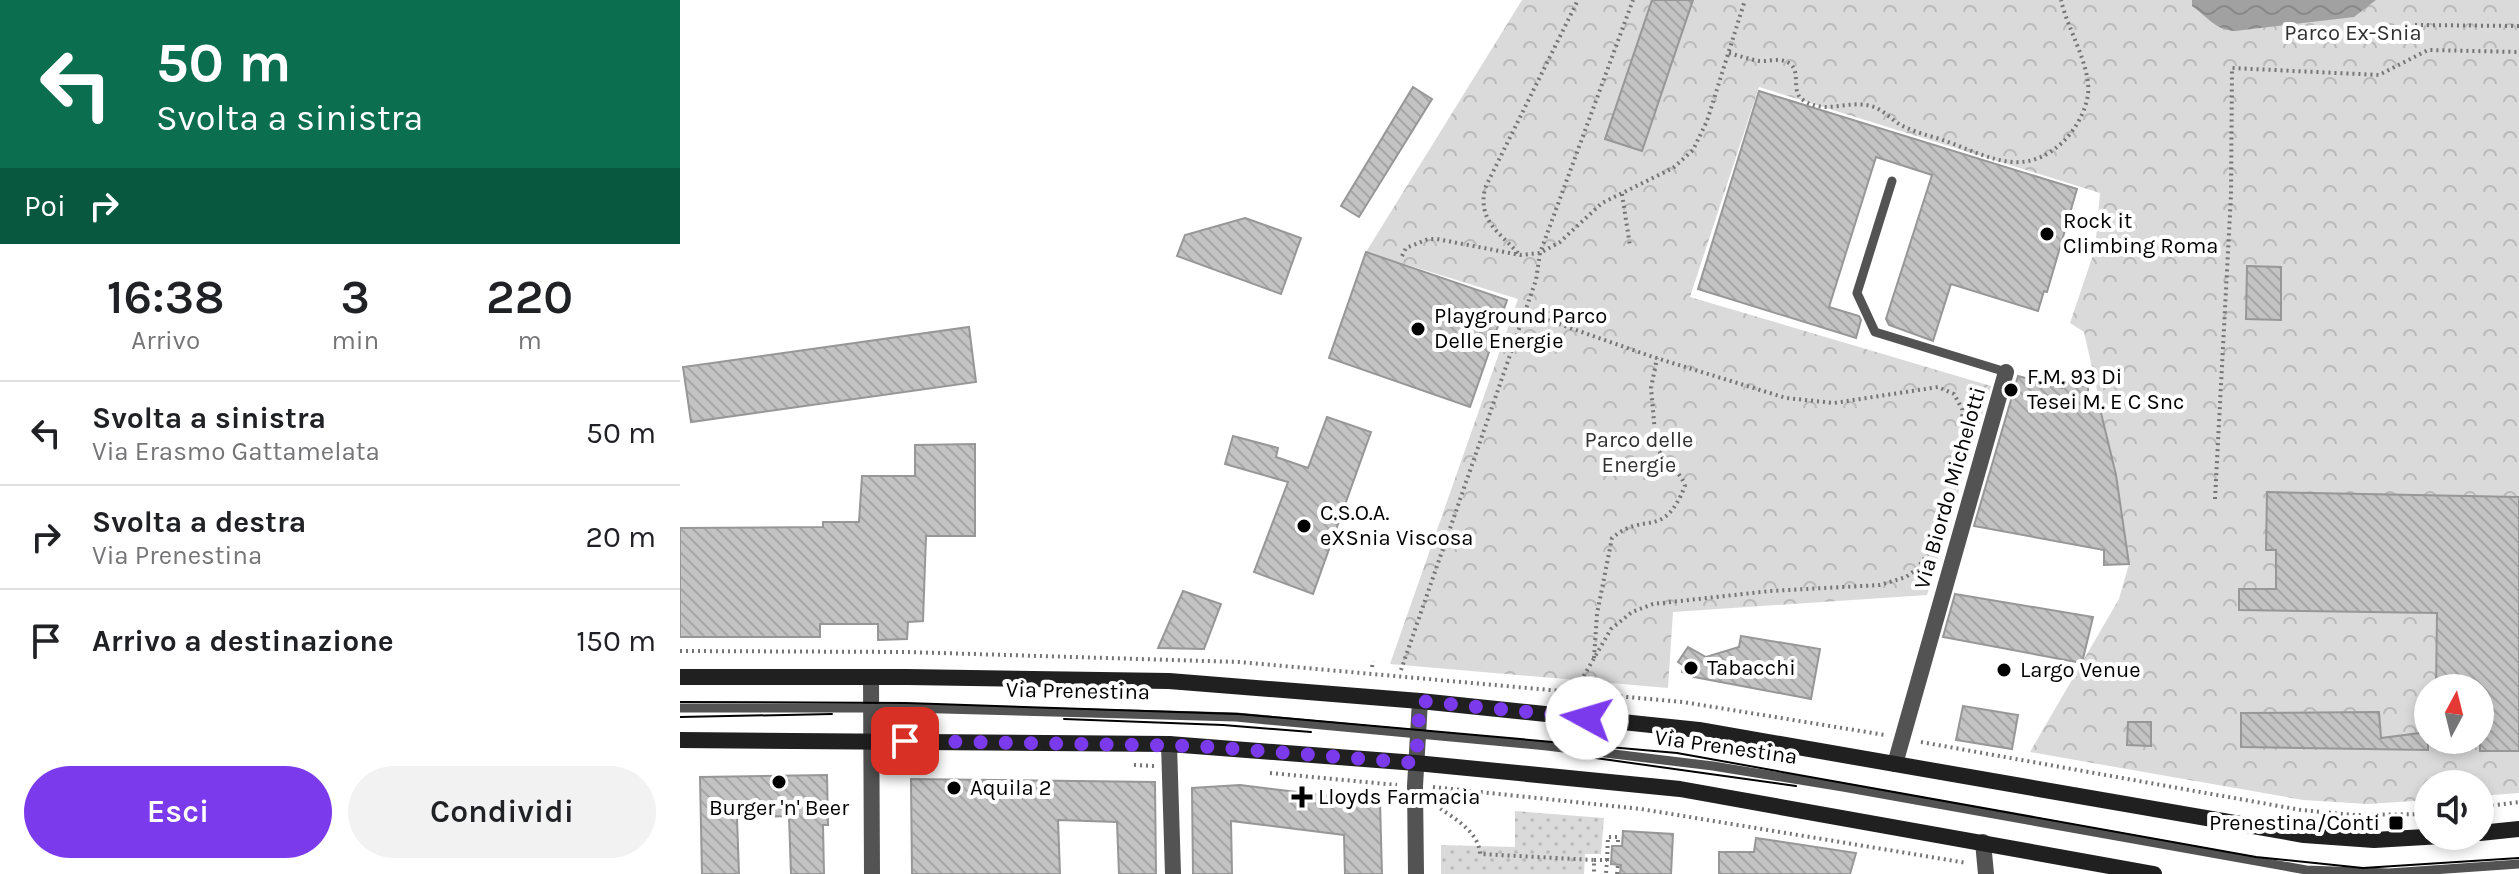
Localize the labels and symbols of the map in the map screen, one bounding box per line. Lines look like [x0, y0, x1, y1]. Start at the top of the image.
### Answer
park label: Parco Ex-Snia [2284, 20, 2422, 46]
place label: Rock it Climbing Roma [2063, 208, 2218, 259]
marker: Rock it Climbing Roma [2038, 225, 2056, 243]
place label: Playground Parco Delle Energie [1434, 303, 1607, 354]
marker: Playground Parco Delle Energie [1409, 320, 1427, 338]
place label: F.M. 93 Di Tesei M. E C Snc [2027, 364, 2184, 415]
marker: F.M. 93 Di Tesei M. E C Snc [2002, 381, 2020, 399]
street label: Via Biordo Michelotti [1909, 384, 1991, 592]
park label: Parco delle Energie [1585, 427, 1693, 478]
place label: C.S.O.A. eXSnia Viscosa [1320, 500, 1473, 551]
marker: C.S.O.A. eXSnia Viscosa [1295, 517, 1313, 535]
place label: Tabacchi [1707, 655, 1796, 681]
place label: Largo Venue [2020, 657, 2141, 683]
marker: Tabacchi [1682, 659, 1700, 677]
marker: Largo Venue [1995, 661, 2013, 679]
north arrow [2414, 674, 2494, 754]
position arrow [1545, 676, 1629, 760]
street label: Via Prenestina [1006, 677, 1150, 705]
pin [871, 707, 939, 775]
street label: Via Prenestina [1653, 724, 1799, 770]
marker: Burger 'n' Beer [770, 773, 788, 791]
place label: Aquila 2 [970, 775, 1052, 801]
marker: Aquila 2 [945, 779, 963, 797]
place label: Lloyds Farmacia [1318, 784, 1480, 810]
marker: Lloyds Farmacia [1293, 788, 1311, 806]
place label: Burger 'n' Beer [709, 795, 849, 821]
place label: Prenestina/Conti [2209, 810, 2380, 836]
marker: Prenestina/Conti [2387, 814, 2405, 832]

